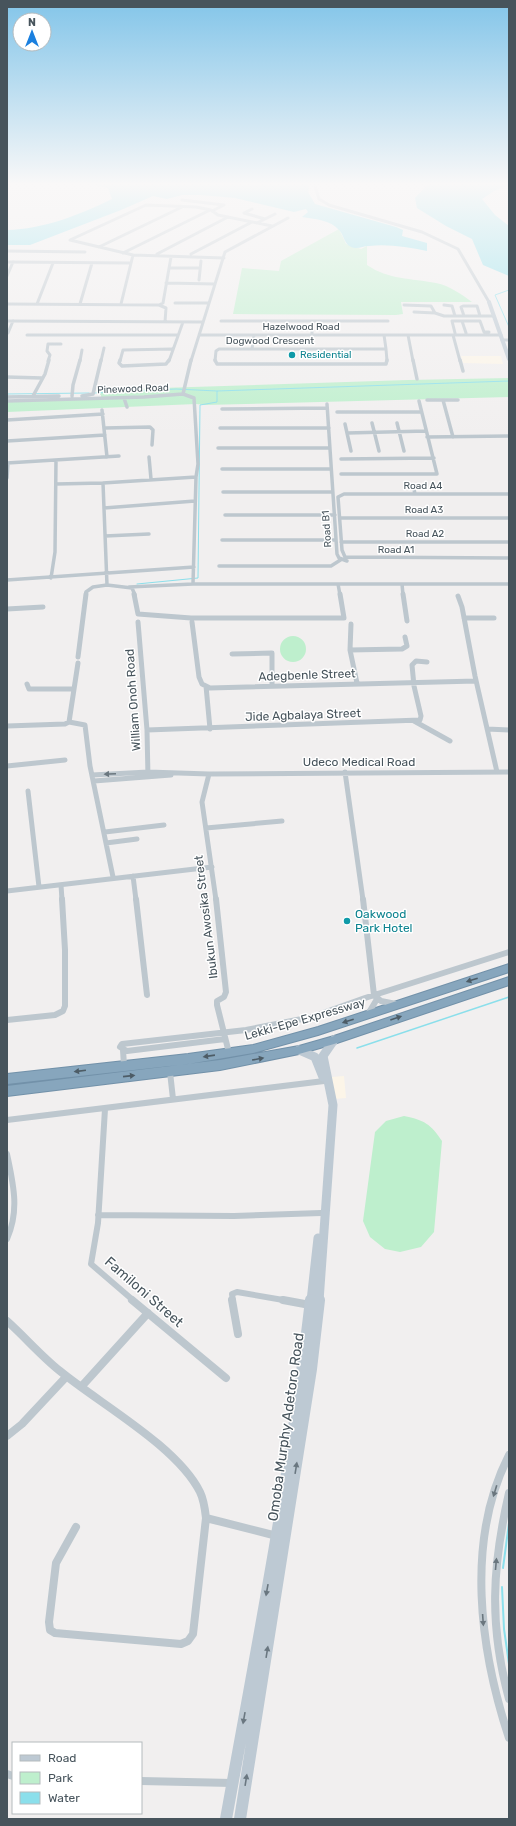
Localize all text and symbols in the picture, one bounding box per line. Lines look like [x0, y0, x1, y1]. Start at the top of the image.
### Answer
north arrow [12, 12, 52, 52]
text: N [28, 16, 36, 29]
street label: Hazelwood Road [262, 321, 340, 333]
street label: Dogwood Crescent [226, 335, 314, 347]
place label: Residential [300, 349, 351, 361]
marker: Residential [287, 350, 297, 360]
street label: Pinewood Road [97, 382, 169, 396]
street label: Road A4 [404, 480, 442, 492]
street label: Road A3 [405, 504, 443, 516]
street label: Road B1 [320, 510, 334, 548]
street label: Road A2 [406, 528, 444, 540]
street label: Road A1 [378, 544, 414, 556]
street label: William Onoh Road [122, 648, 144, 752]
street label: Adegbenle Street [258, 666, 356, 684]
street label: Jide Agbalaya Street [245, 706, 361, 724]
street label: Udeco Medical Road [303, 755, 415, 769]
one-way arrow [103, 771, 116, 777]
street label: Ibukun Awosika Street [191, 854, 221, 980]
place label: Oakwood Park Hotel [355, 907, 413, 935]
marker: Oakwood Park Hotel [342, 916, 352, 926]
one-way arrow [466, 977, 478, 983]
street label: Lekki-Epe Expressway [243, 995, 367, 1043]
one-way arrow [390, 1015, 402, 1021]
one-way arrow [342, 1018, 354, 1024]
one-way arrow [203, 1053, 215, 1059]
one-way arrow [252, 1056, 264, 1062]
one-way arrow [74, 1067, 86, 1074]
one-way arrow [123, 1073, 135, 1080]
street label: Familoni Street [101, 1253, 187, 1331]
street label: Omoba Murphy Adetoro Road [264, 1332, 308, 1522]
one-way arrow [293, 1462, 299, 1474]
one-way arrow [492, 1485, 498, 1497]
one-way arrow [492, 1558, 499, 1570]
one-way arrow [264, 1584, 270, 1596]
one-way arrow [479, 1614, 486, 1626]
one-way arrow [264, 1646, 270, 1658]
one-way arrow [240, 1712, 246, 1724]
legend [12, 1742, 142, 1814]
text: Road [48, 1751, 76, 1765]
text: Park [48, 1771, 74, 1785]
one-way arrow [243, 1774, 249, 1787]
text: Water [48, 1791, 80, 1805]

